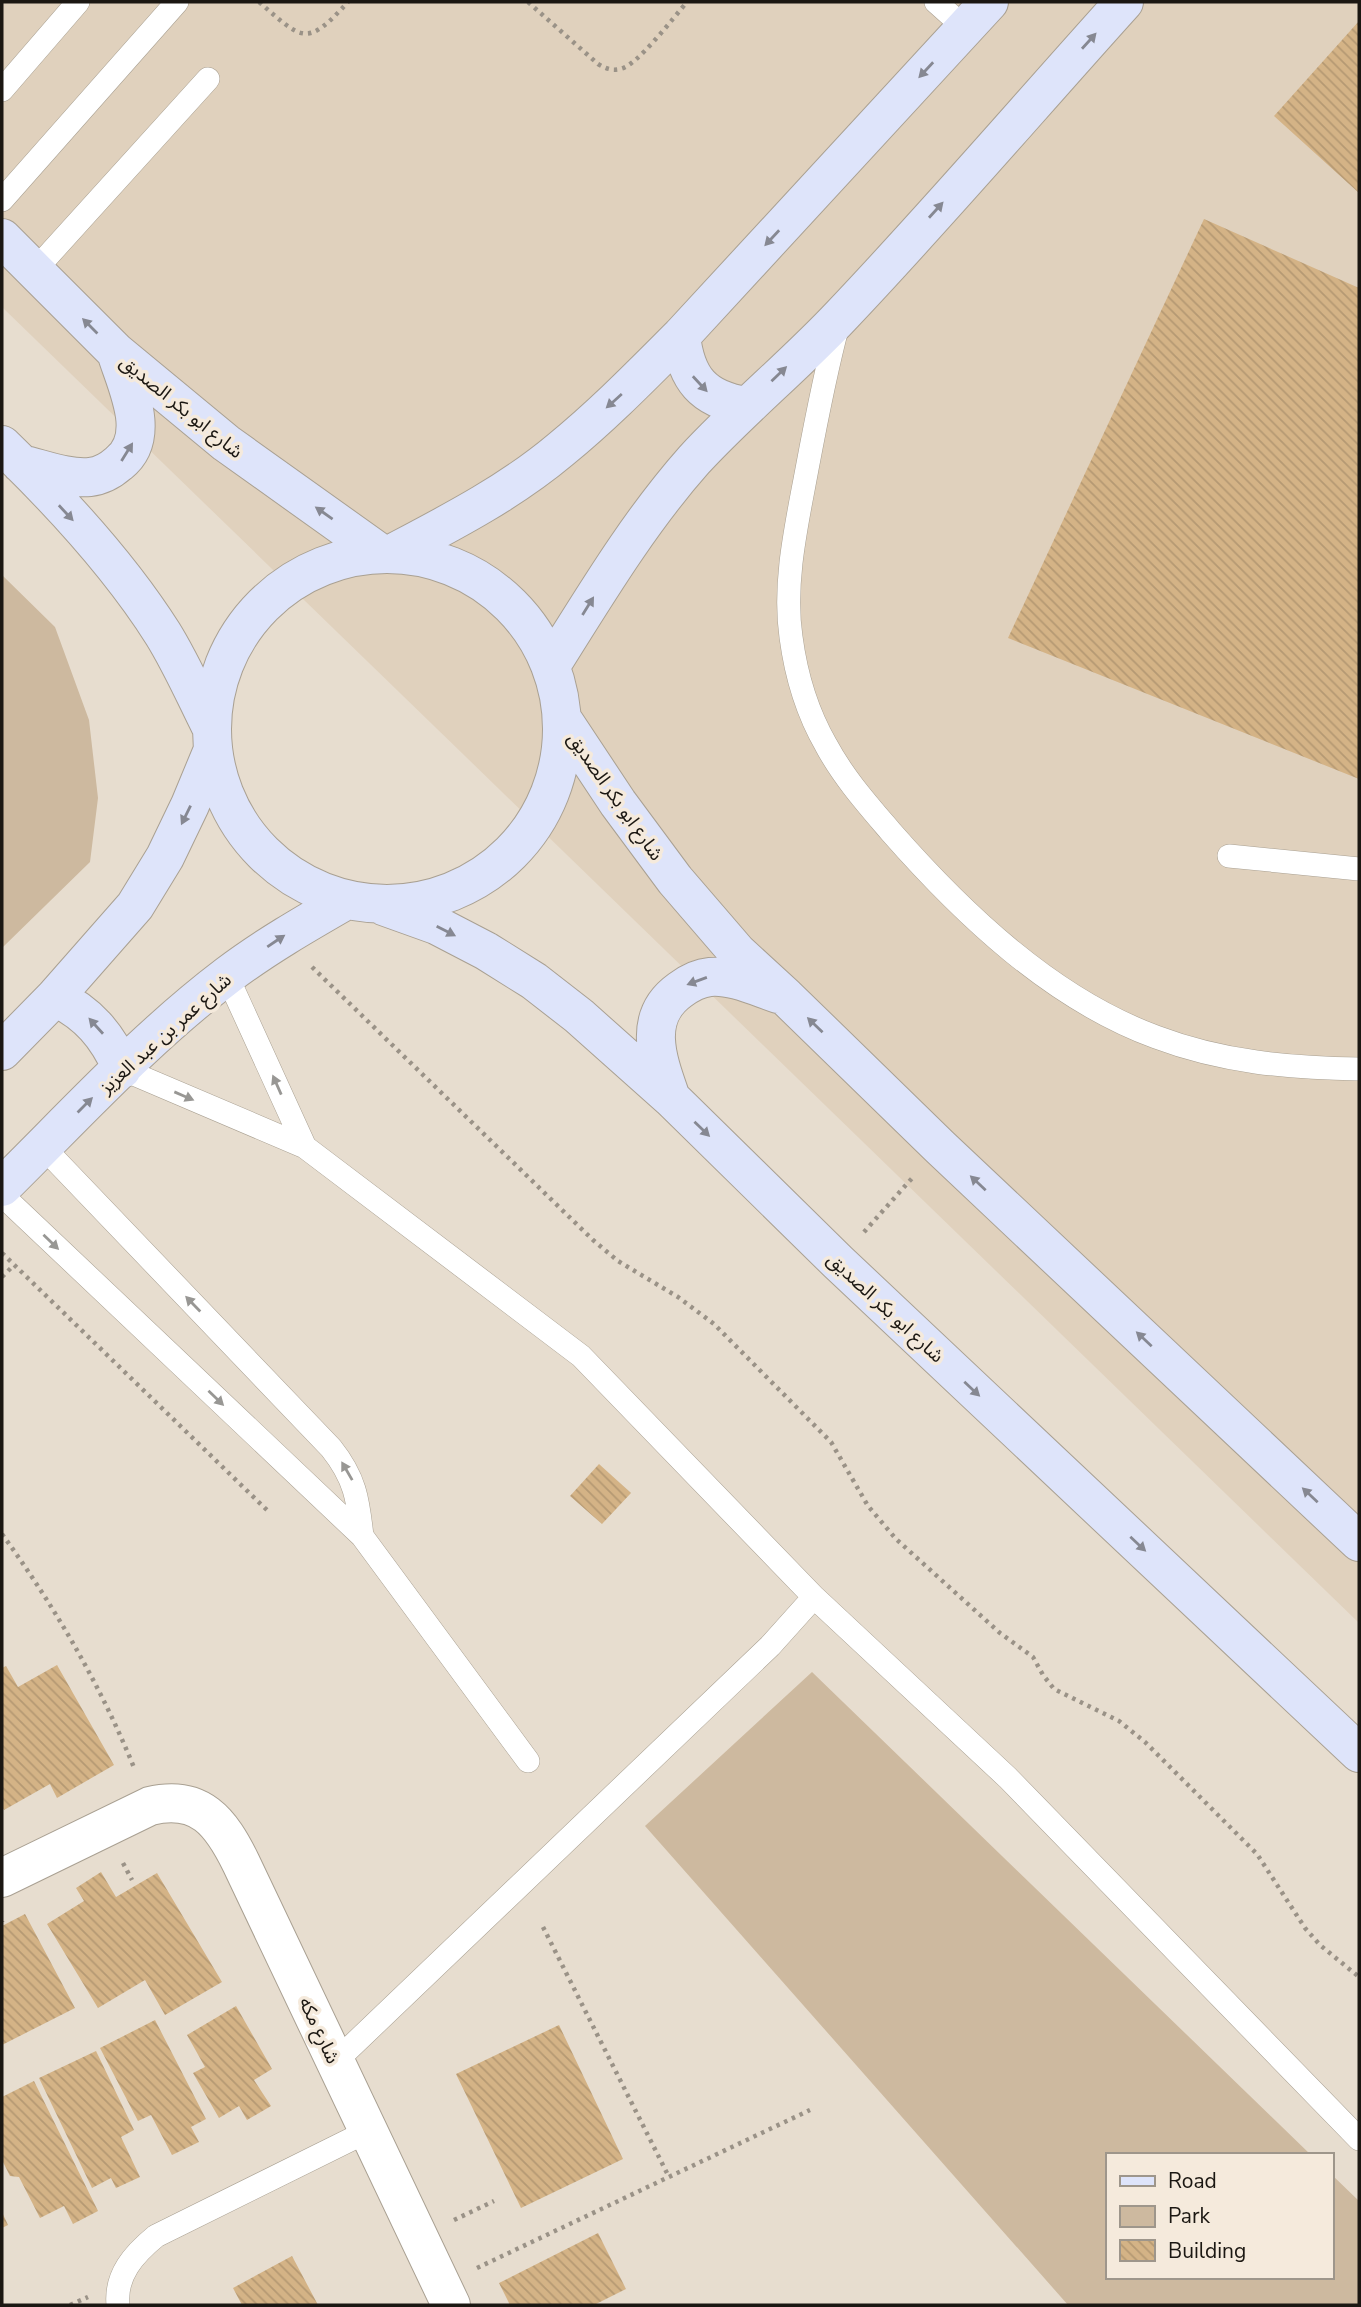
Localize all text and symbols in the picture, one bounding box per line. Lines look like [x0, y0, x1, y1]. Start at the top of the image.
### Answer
one-way arrow [1080, 33, 1096, 50]
one-way arrow [919, 61, 935, 78]
one-way arrow [928, 201, 944, 219]
one-way arrow [765, 229, 781, 246]
one-way arrow [81, 317, 98, 334]
street label: شارع ابو بكر الصديق [114, 349, 248, 464]
one-way arrow [770, 367, 787, 383]
one-way arrow [692, 375, 708, 393]
one-way arrow [606, 393, 623, 409]
one-way arrow [120, 442, 133, 462]
one-way arrow [57, 504, 73, 521]
one-way arrow [315, 506, 333, 520]
one-way arrow [582, 596, 595, 615]
street label: شارع ابو بكر الصديق [561, 727, 669, 866]
one-way arrow [180, 805, 191, 825]
one-way arrow [436, 925, 456, 936]
one-way arrow [267, 934, 285, 948]
street label: شارع عمر بن عبد العزيز [93, 967, 237, 1101]
one-way arrow [687, 976, 708, 987]
one-way arrow [88, 1017, 104, 1035]
one-way arrow [807, 1017, 824, 1033]
one-way arrow [271, 1075, 283, 1095]
one-way arrow [174, 1091, 195, 1102]
one-way arrow [77, 1097, 93, 1114]
one-way arrow [693, 1121, 710, 1137]
one-way arrow [970, 1176, 987, 1192]
one-way arrow [42, 1233, 59, 1249]
street label: شارع ابو بكر الصديق [821, 1247, 949, 1369]
one-way arrow [185, 1296, 201, 1313]
one-way arrow [1136, 1332, 1153, 1348]
one-way arrow [963, 1380, 980, 1396]
one-way arrow [207, 1390, 224, 1406]
one-way arrow [341, 1461, 353, 1480]
one-way arrow [1301, 1487, 1318, 1504]
one-way arrow [1129, 1536, 1146, 1552]
street label: شارع مكه [292, 1993, 346, 2068]
legend [1106, 2153, 1333, 2279]
text: Road [1168, 2167, 1217, 2195]
text: Park [1168, 2202, 1210, 2230]
text: Building [1168, 2237, 1246, 2265]

